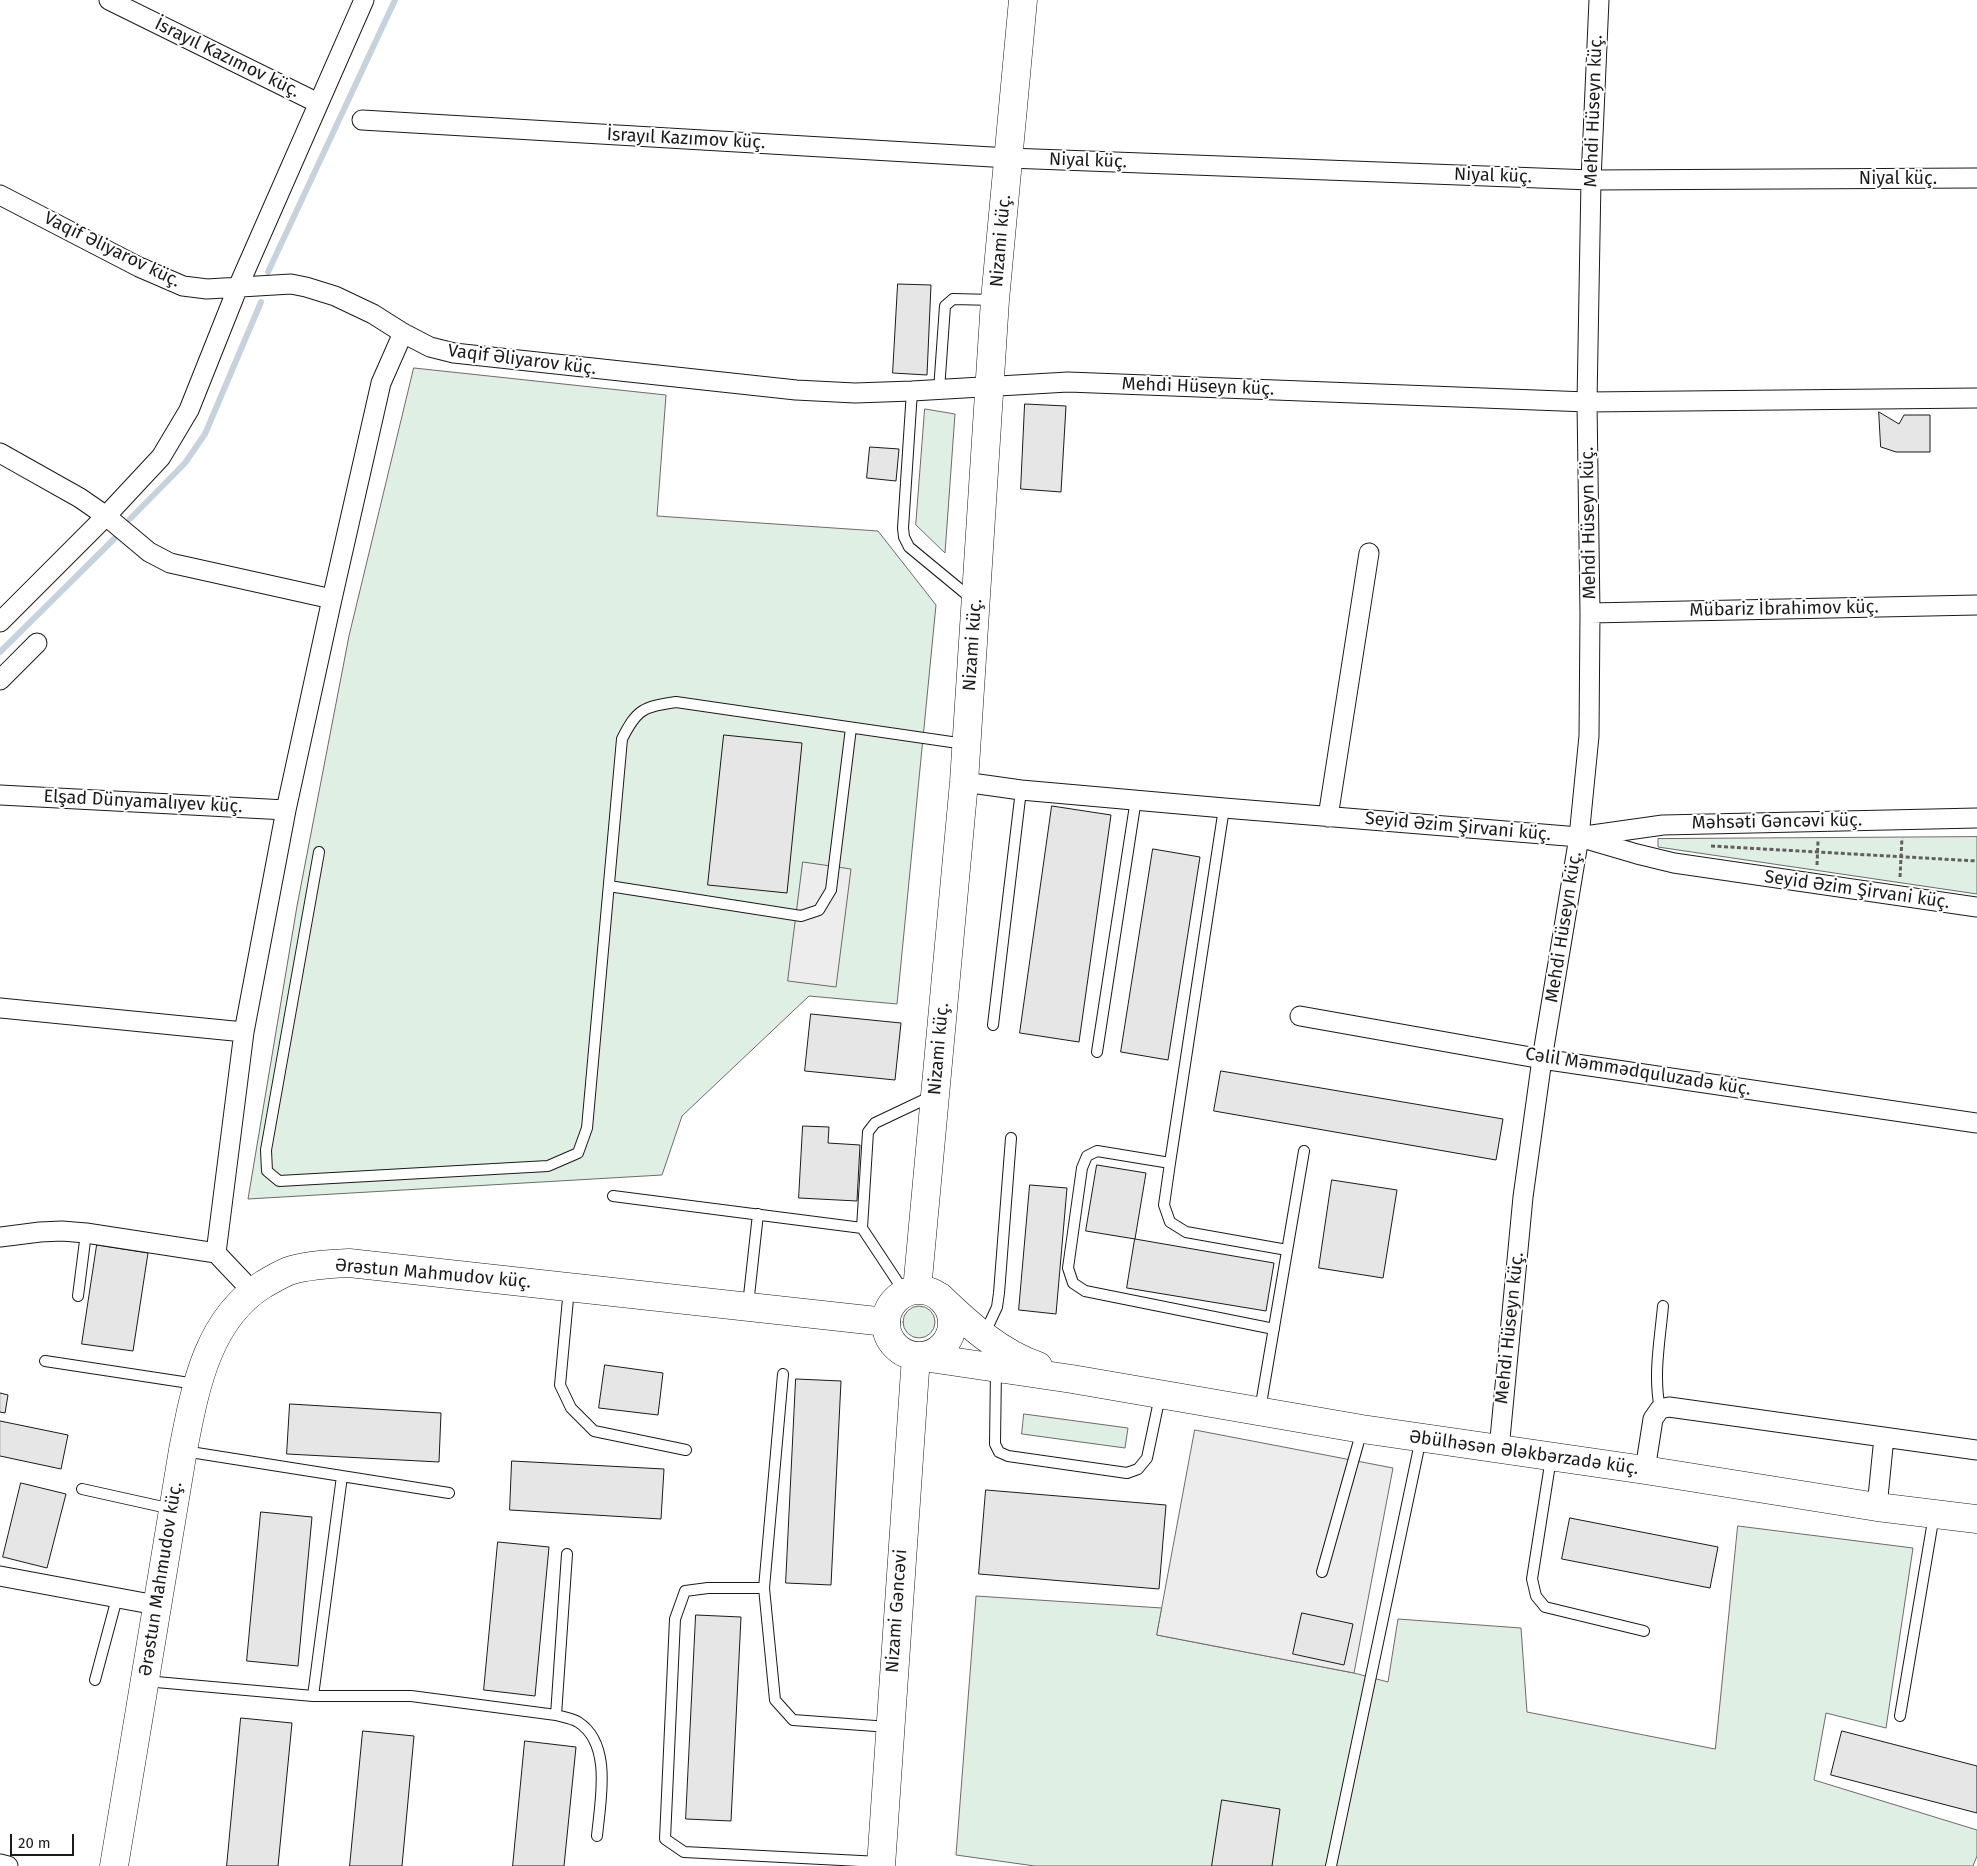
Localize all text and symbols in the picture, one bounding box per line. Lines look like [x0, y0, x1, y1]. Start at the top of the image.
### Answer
street label: İsrayıl Kazımov küç. [151, 13, 303, 103]
street label: Mehdi Hüseyn küç. [1581, 34, 1607, 188]
street label: İsrayıl Kazımov küç. [606, 124, 766, 154]
street label: Niyal küç. [1049, 149, 1127, 173]
street label: Niyal küç. [1454, 164, 1532, 188]
street label: Niyal küç. [1859, 168, 1937, 190]
street label: Nizami küç. [986, 194, 1016, 288]
street label: Vaqif Əliyarov küç. [40, 208, 184, 292]
street label: Vaqif Əliyarov küç. [447, 340, 597, 380]
street label: Mehdi Hüseyn küç. [1121, 374, 1275, 400]
street label: Mehdi Hüseyn küç. [1577, 446, 1601, 600]
street label: Mübariz İbrahimov küç. [1689, 597, 1879, 621]
street label: Nizami küç. [959, 598, 987, 692]
street label: Elşad Dünyamalıyev küç. [43, 786, 243, 818]
street label: Seyid Əzim Şirvani küç. [1364, 808, 1552, 846]
street label: Məhsəti Gəncəvi küç. [1692, 810, 1862, 834]
street label: Mehdi Hüseyn küç. [1541, 850, 1587, 1004]
street label: Seyid Əzim Şirvani küç. [1763, 866, 1951, 914]
street label: Nizami küç. [924, 1002, 954, 1096]
street label: Cəlil Məmmədquluzadə küç. [1524, 1043, 1752, 1101]
street label: Mehdi Hüseyn küç. [1491, 1251, 1529, 1405]
street label: Ərəstun Mahmudov küç. [334, 1255, 532, 1293]
street label: Əbülhəsən Ələkbərzadə küç. [1408, 1426, 1640, 1480]
street label: Ərəstun Mahmudov küç. [135, 1480, 187, 1678]
street label: Nizami Gəncəvi [882, 1548, 912, 1674]
scale bar [12, 1824, 76, 1856]
text: 20 m [18, 1834, 51, 1852]

